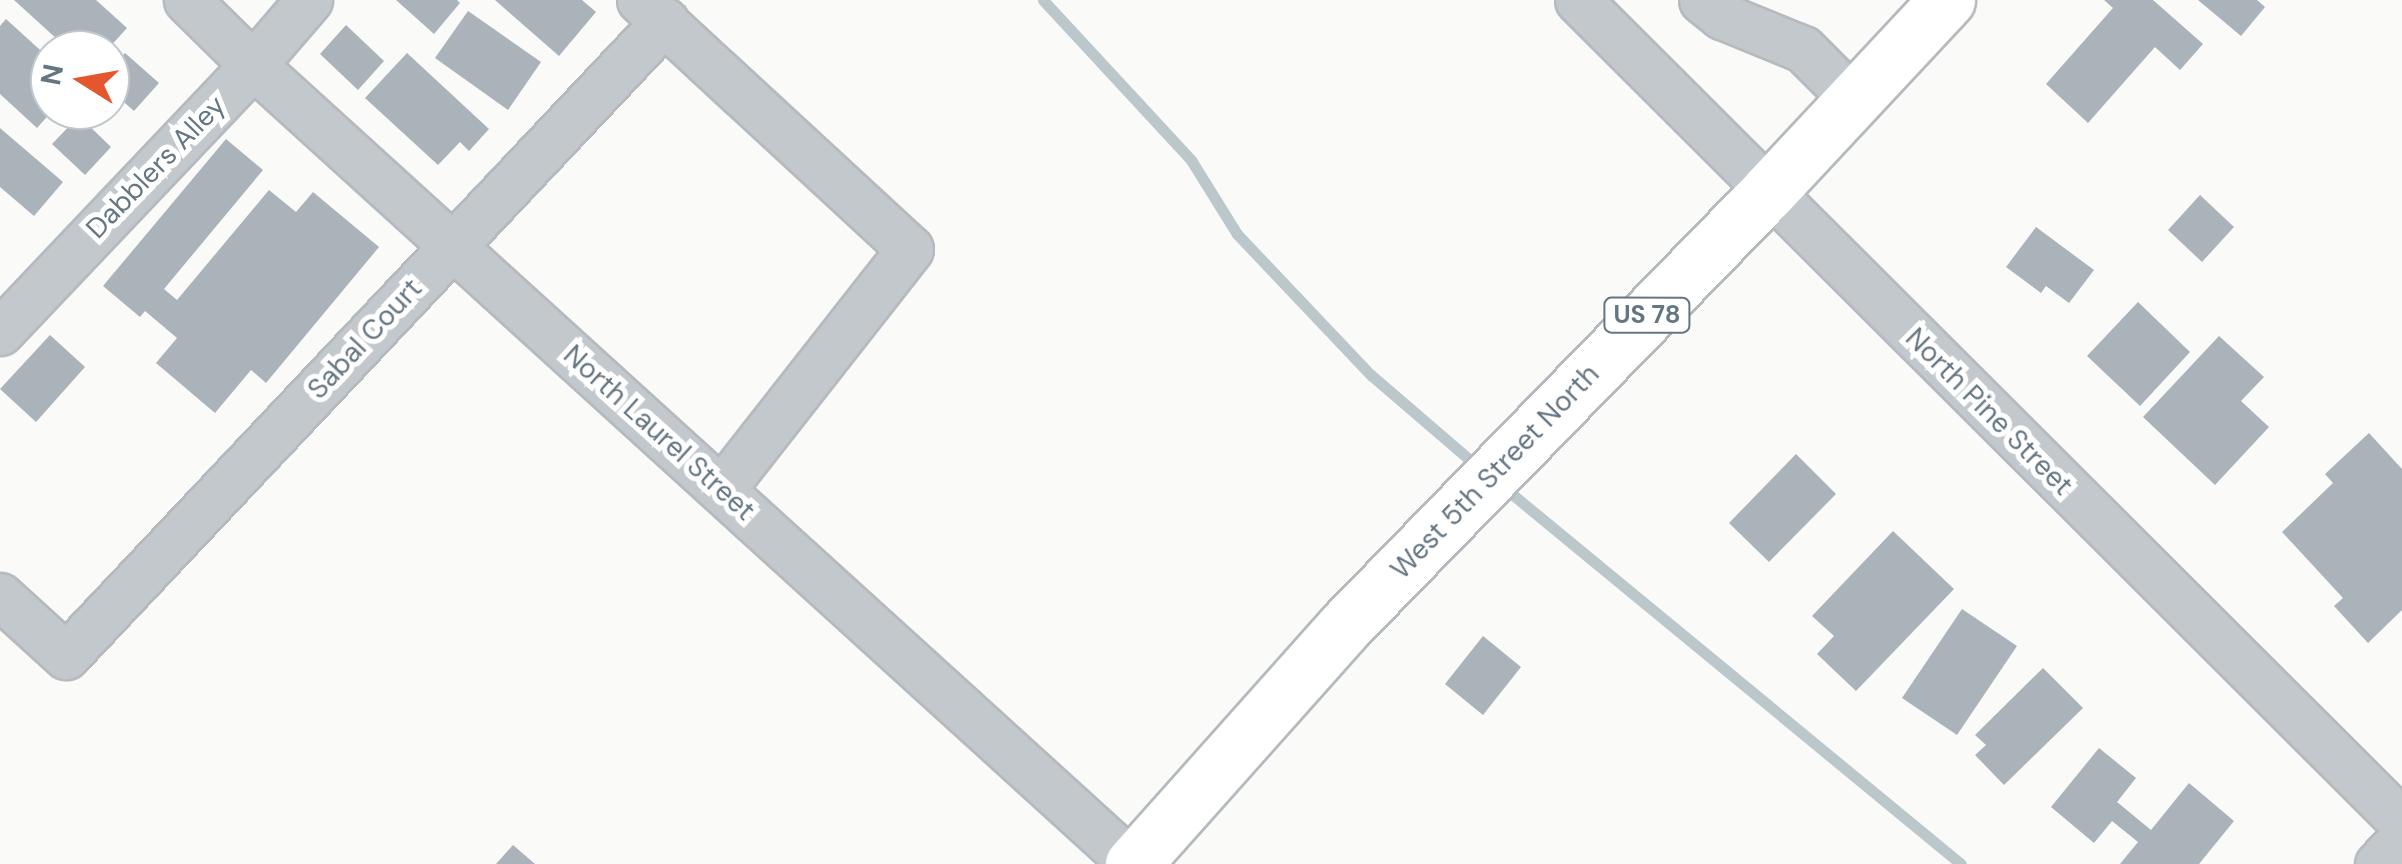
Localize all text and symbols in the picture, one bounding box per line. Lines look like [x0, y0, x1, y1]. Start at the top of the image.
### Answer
north arrow [30, 30, 130, 130]
text: N [32, 61, 72, 88]
street label: Dabblers Alley [79, 89, 233, 245]
street label: Sabal Court [301, 272, 429, 406]
road number: US 78 [1602, 295, 1692, 335]
street label: North Pine Street [1898, 321, 2080, 503]
street label: North Laurel Street [556, 338, 762, 528]
street label: West 5th Street North [1384, 358, 1606, 586]

